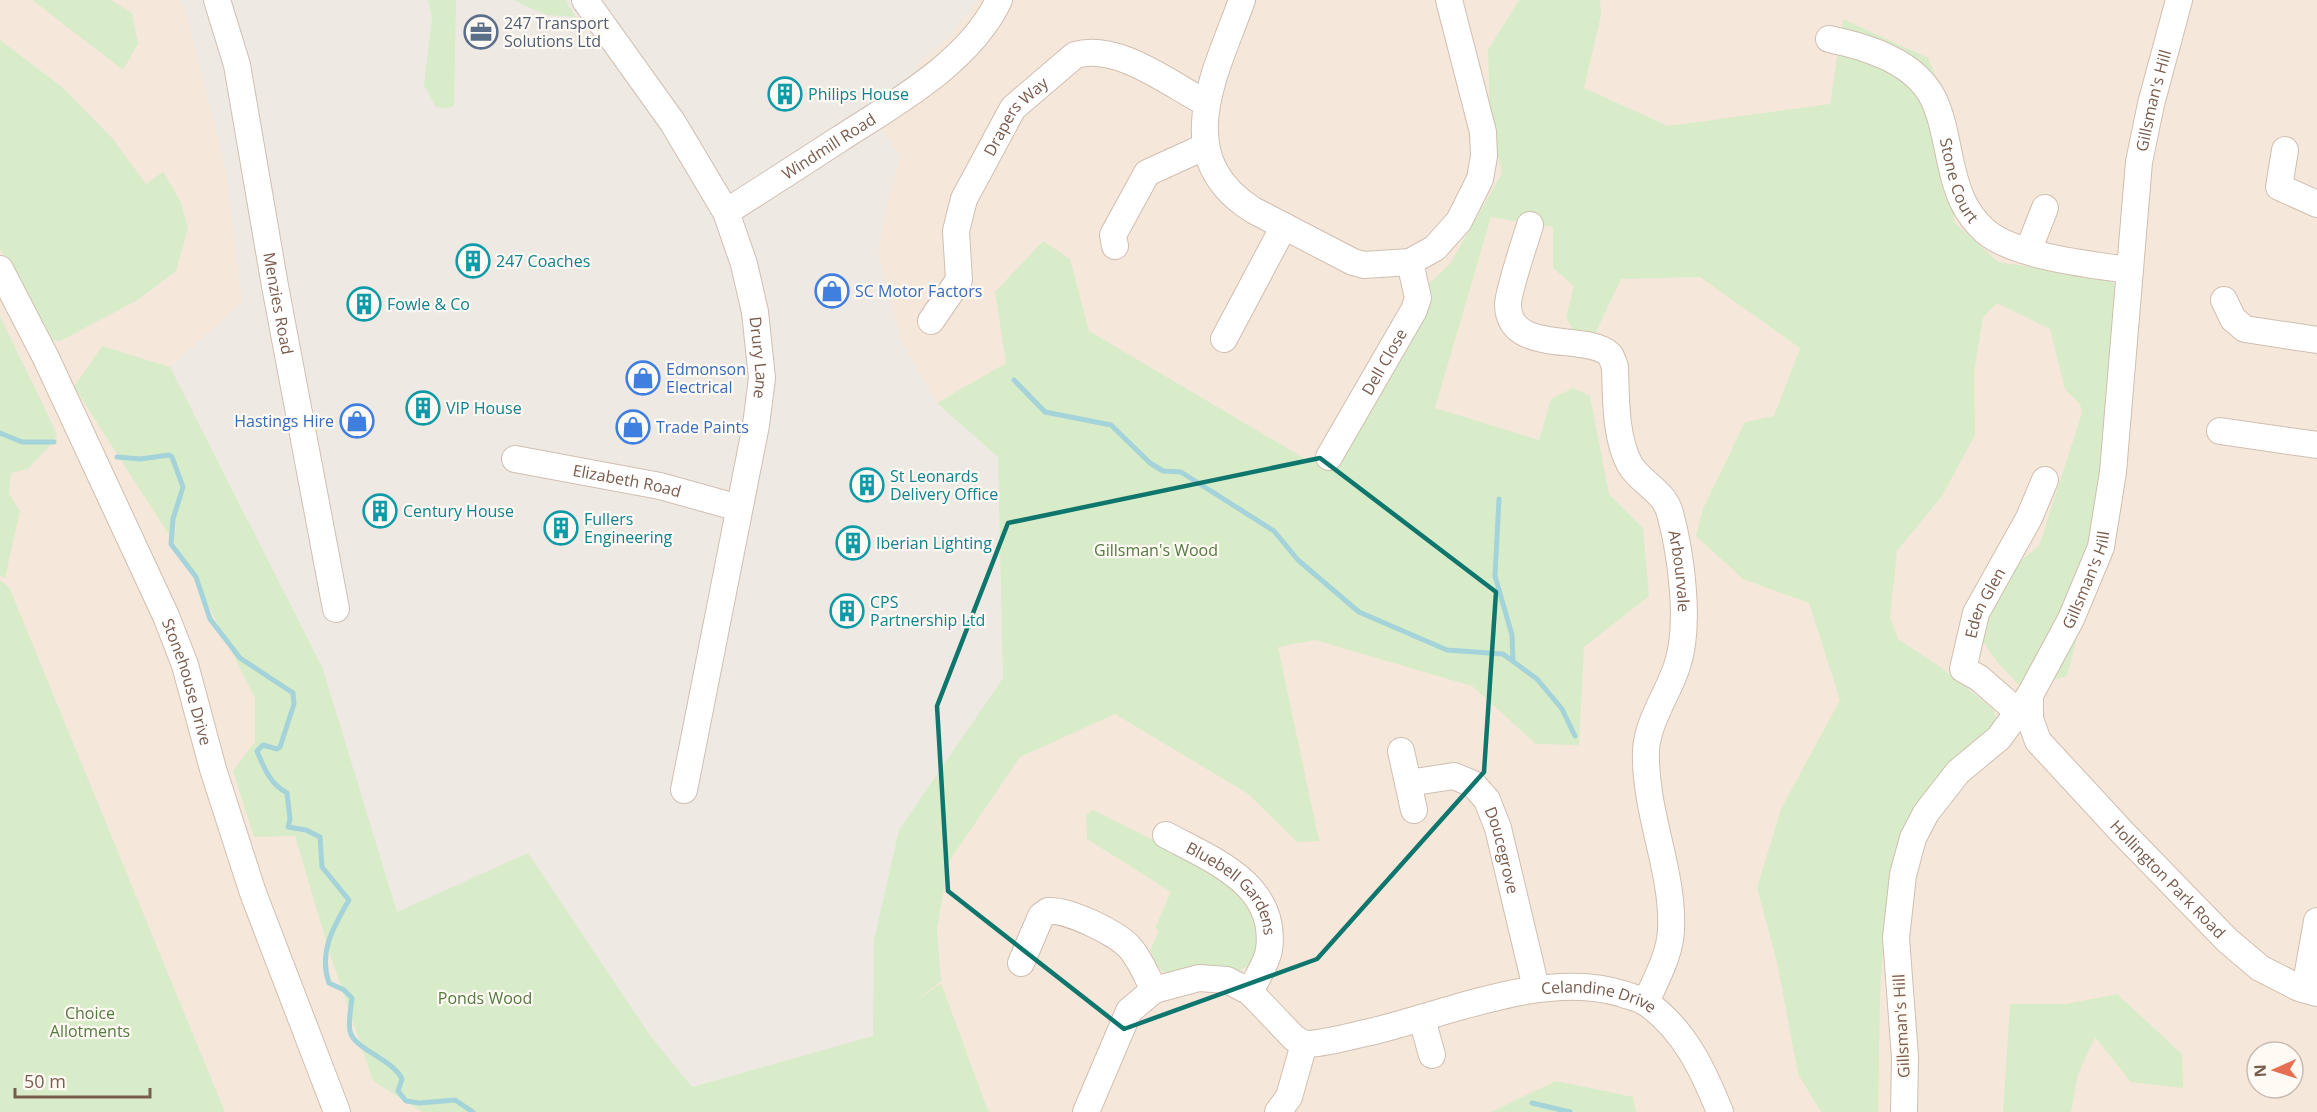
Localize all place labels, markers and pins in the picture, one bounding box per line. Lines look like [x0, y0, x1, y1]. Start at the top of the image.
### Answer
place label: 247 Transport Solutions Ltd [504, 12, 609, 52]
office icon: 247 Transport Solutions Ltd [463, 14, 499, 50]
building icon: Philips House [767, 76, 803, 112]
place label: Philips House [808, 83, 909, 105]
building icon: 247 Coaches [455, 243, 491, 279]
place label: 247 Coaches [496, 250, 590, 272]
shop icon: SC Motor Factors [814, 273, 850, 309]
place label: SC Motor Factors [855, 280, 982, 302]
building icon: Fowle & Co [346, 286, 382, 322]
place label: Fowle & Co [387, 293, 470, 315]
place label: Edmonson Electrical [666, 358, 746, 398]
shop icon: Edmonson Electrical [625, 360, 661, 396]
building icon: VIP House [405, 390, 441, 426]
place label: VIP House [446, 397, 522, 419]
shop icon: Hastings Hire [339, 403, 375, 439]
shop icon: Trade Paints [615, 409, 651, 445]
place label: Hastings Hire [234, 410, 334, 432]
place label: Trade Paints [656, 416, 749, 438]
place label: St Leonards Delivery Office [890, 465, 998, 505]
building icon: St Leonards Delivery Office [849, 467, 885, 503]
building icon: Century House [362, 493, 398, 529]
place label: Century House [403, 500, 514, 522]
place label: Fullers Engineering [584, 508, 673, 548]
building icon: Fullers Engineering [543, 510, 579, 546]
building icon: Iberian Lighting [835, 525, 871, 561]
place label: Iberian Lighting [876, 532, 992, 554]
place label: CPS Partnership Ltd [870, 591, 985, 631]
building icon: CPS Partnership Ltd [829, 593, 865, 629]

